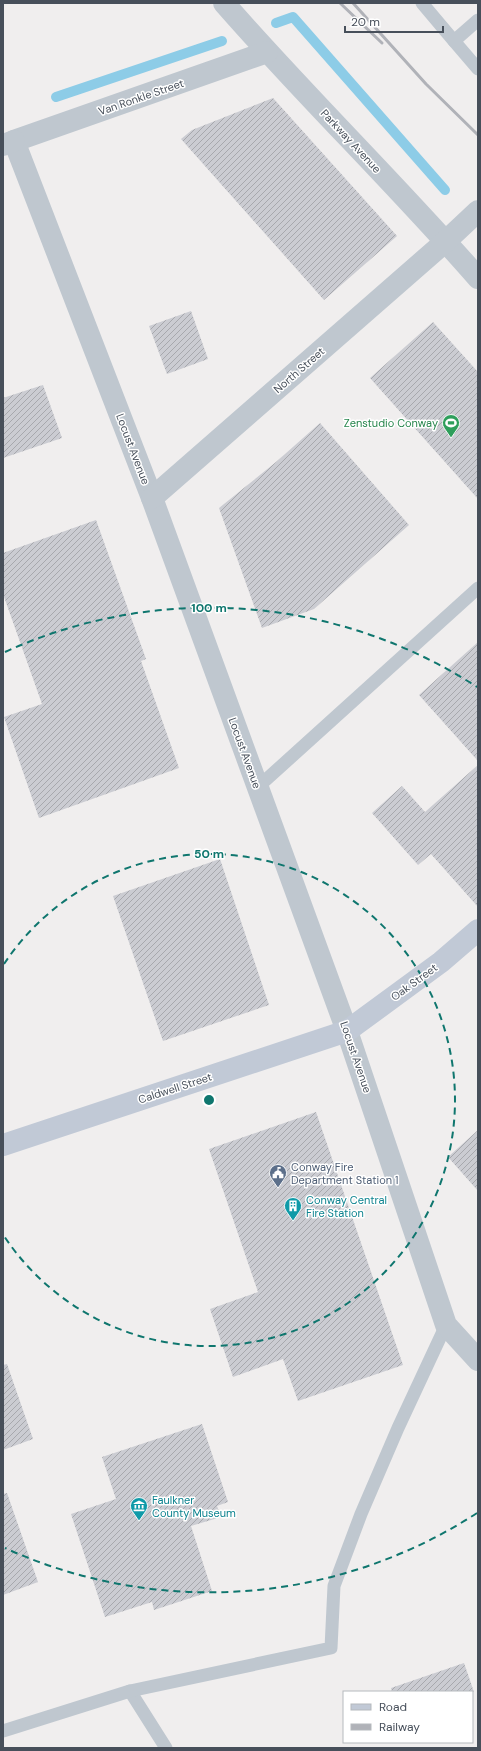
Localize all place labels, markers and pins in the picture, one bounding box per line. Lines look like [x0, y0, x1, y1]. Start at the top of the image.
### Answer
sports icon: Zenstudio Conway [441, 413, 461, 438]
place label: Zenstudio Conway [344, 416, 438, 430]
centre of rings [202, 1093, 216, 1107]
place label: Conway Fire Department Station 1 [291, 1160, 398, 1187]
public building icon: Conway Fire Department Station 1 [268, 1163, 288, 1188]
place label: Conway Central Fire Station [306, 1193, 387, 1220]
building icon: Conway Central Fire Station [283, 1196, 303, 1221]
place label: Faulkner County Museum [152, 1493, 236, 1520]
museum icon: Faulkner County Museum [129, 1496, 149, 1521]

